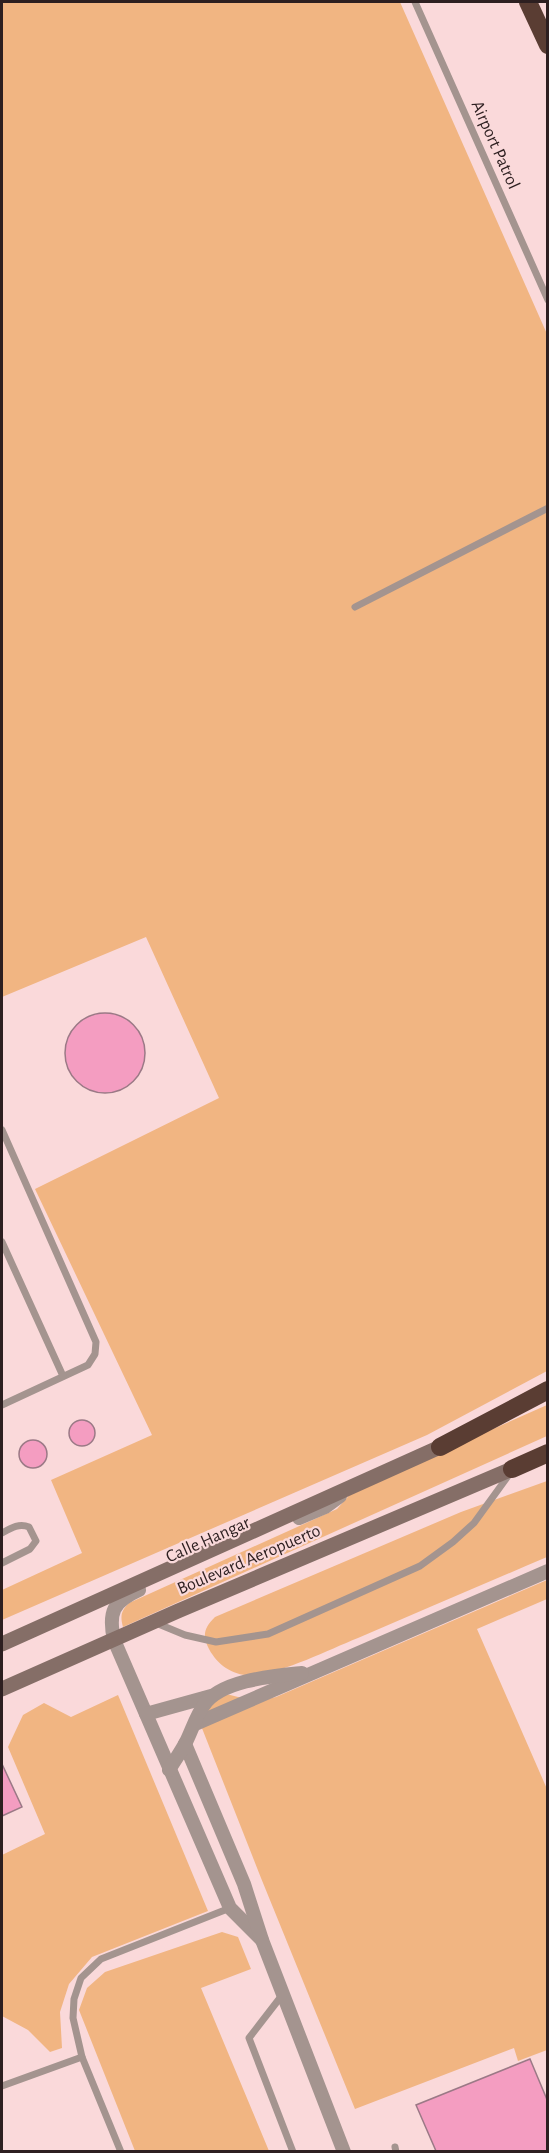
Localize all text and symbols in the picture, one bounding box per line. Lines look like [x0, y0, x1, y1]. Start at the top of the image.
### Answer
street label: Airport Patrol [467, 98, 523, 192]
street label: Calle Hangar [163, 1513, 253, 1566]
street label: Boulevard Aeropuerto [175, 1522, 323, 1598]

